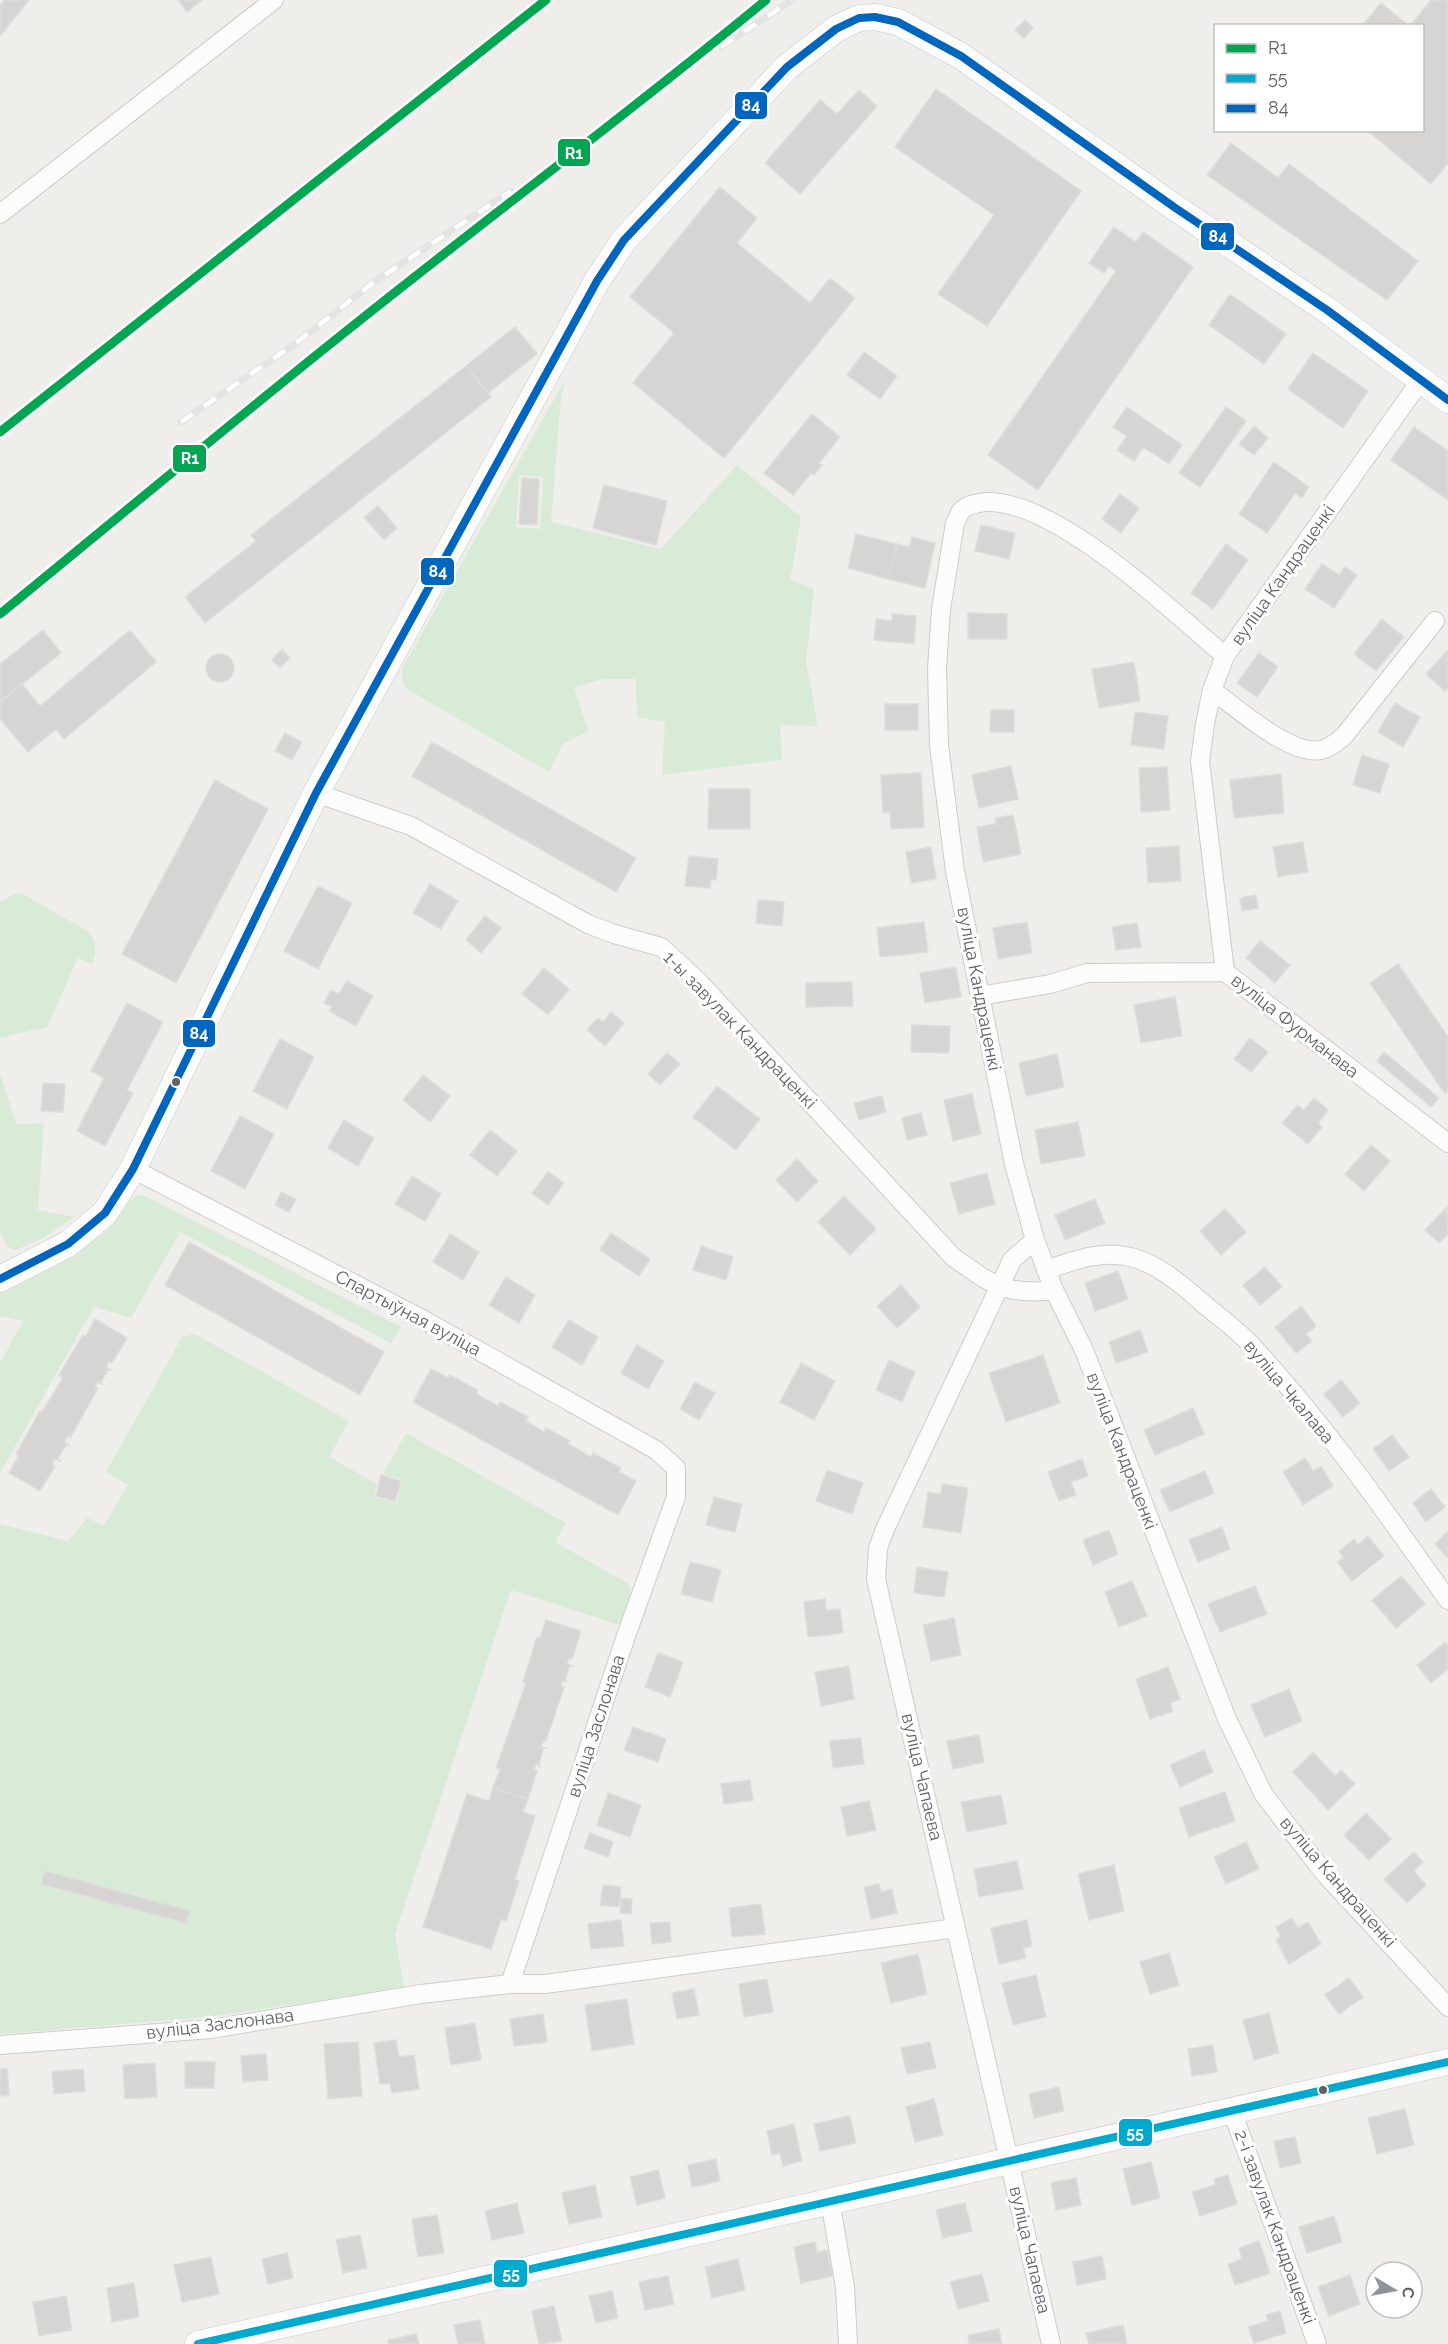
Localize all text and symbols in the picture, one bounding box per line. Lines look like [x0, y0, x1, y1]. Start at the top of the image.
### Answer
legend [1214, 24, 1424, 132]
text: R1 [1268, 37, 1288, 58]
text: 55 [1268, 67, 1288, 88]
line badge: 84 [734, 91, 768, 120]
text: 84 [742, 96, 760, 115]
text: 84 [1268, 97, 1289, 118]
line badge: R1 [557, 138, 591, 167]
text: R1 [565, 144, 583, 163]
line badge: 84 [1200, 222, 1235, 251]
text: 84 [1209, 227, 1227, 246]
line badge: R1 [172, 444, 207, 473]
text: R1 [181, 449, 199, 468]
street label: вуліца Кандраценкі [1226, 501, 1339, 649]
line badge: 84 [420, 557, 455, 586]
text: 84 [429, 562, 447, 581]
street label: вуліца Кандраценкі [953, 905, 1006, 1072]
street label: 1-ы завулак Кандраценкі [659, 946, 821, 1113]
street label: вуліца Фурманава [1227, 969, 1363, 1082]
line badge: 84 [182, 1019, 216, 1048]
text: 84 [190, 1024, 208, 1043]
unlabelled marker [170, 1076, 182, 1088]
street label: Спартыўная вуліца [332, 1265, 485, 1360]
street label: вуліца Чкалава [1240, 1336, 1339, 1448]
street label: вуліца Кандраценкі [1083, 1369, 1162, 1532]
street label: вуліца Заслонава [563, 1652, 628, 1800]
street label: вуліца Чапаева [898, 1711, 947, 1842]
street label: вуліца Кандраценкі [1276, 1812, 1401, 1951]
street label: вуліца Заслонава [145, 2004, 295, 2043]
unlabelled marker [1317, 2084, 1329, 2096]
line badge: 55 [1118, 2118, 1153, 2147]
text: 55 [1126, 2123, 1144, 2142]
street label: 2-і завулак Кандраценкі [1231, 2127, 1320, 2327]
street label: вуліца Чапаева [1006, 2184, 1055, 2315]
line badge: 55 [493, 2259, 528, 2288]
north arrow [1364, 2260, 1424, 2320]
text: 55 [502, 2264, 520, 2283]
text: С [1398, 2285, 1419, 2300]

